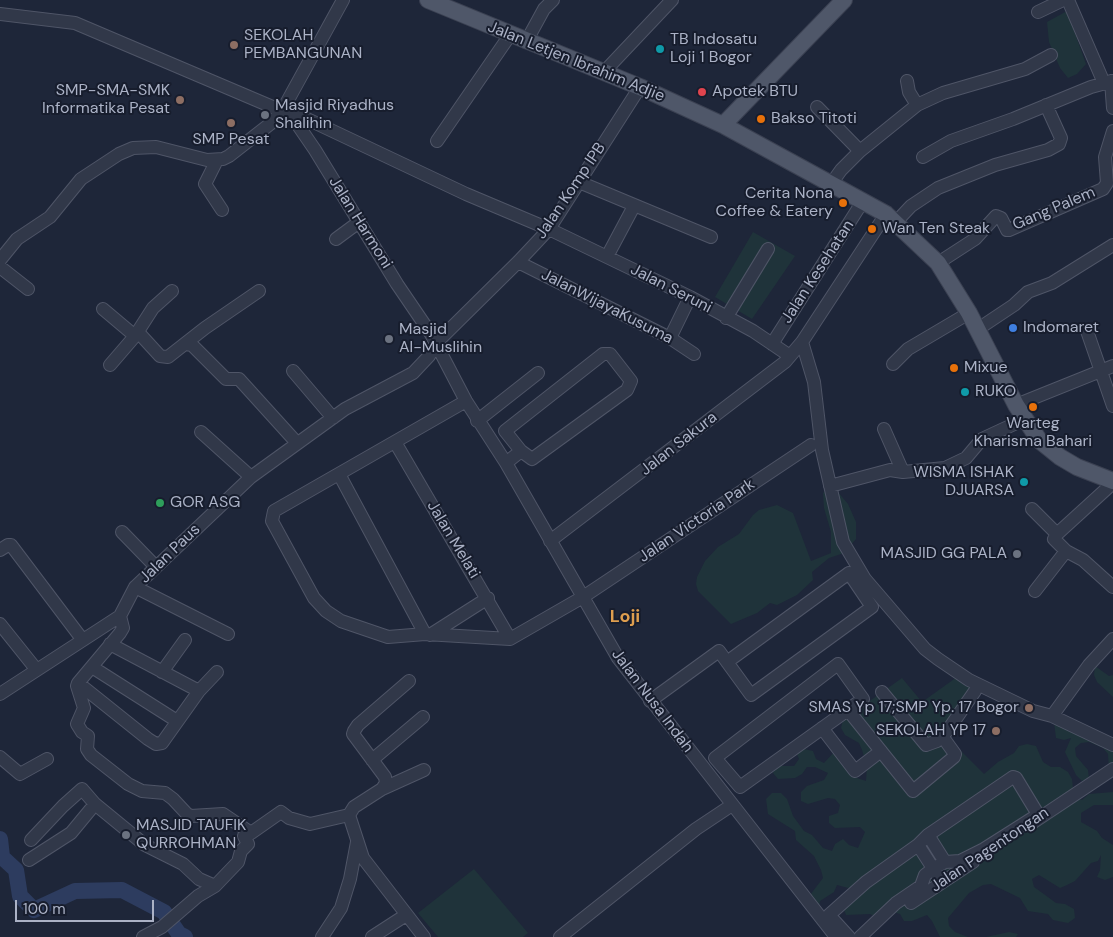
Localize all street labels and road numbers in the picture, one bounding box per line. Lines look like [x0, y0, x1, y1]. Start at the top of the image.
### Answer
street label: Jalan Letjen Ibrahim Adjie [485, 18, 667, 106]
street label: Jalan Komp IPB [532, 139, 610, 243]
street label: Jalan Harmoni [324, 174, 396, 272]
street label: Gang Palem [1010, 183, 1098, 235]
street label: Jalan Kesehatan [777, 217, 859, 327]
street label: Jalan Seruni [627, 260, 715, 318]
street label: JalanWijayaKusuma [538, 265, 676, 349]
street label: Jalan Sakura [637, 408, 721, 480]
street label: Jalan Victoria Park [635, 475, 759, 567]
street label: Jalan Melati [422, 498, 484, 582]
street label: Jalan Paus [136, 520, 204, 588]
street label: Jalan Nusa Indah [607, 646, 697, 756]
street label: Jalan Pagentongan [927, 803, 1053, 897]

